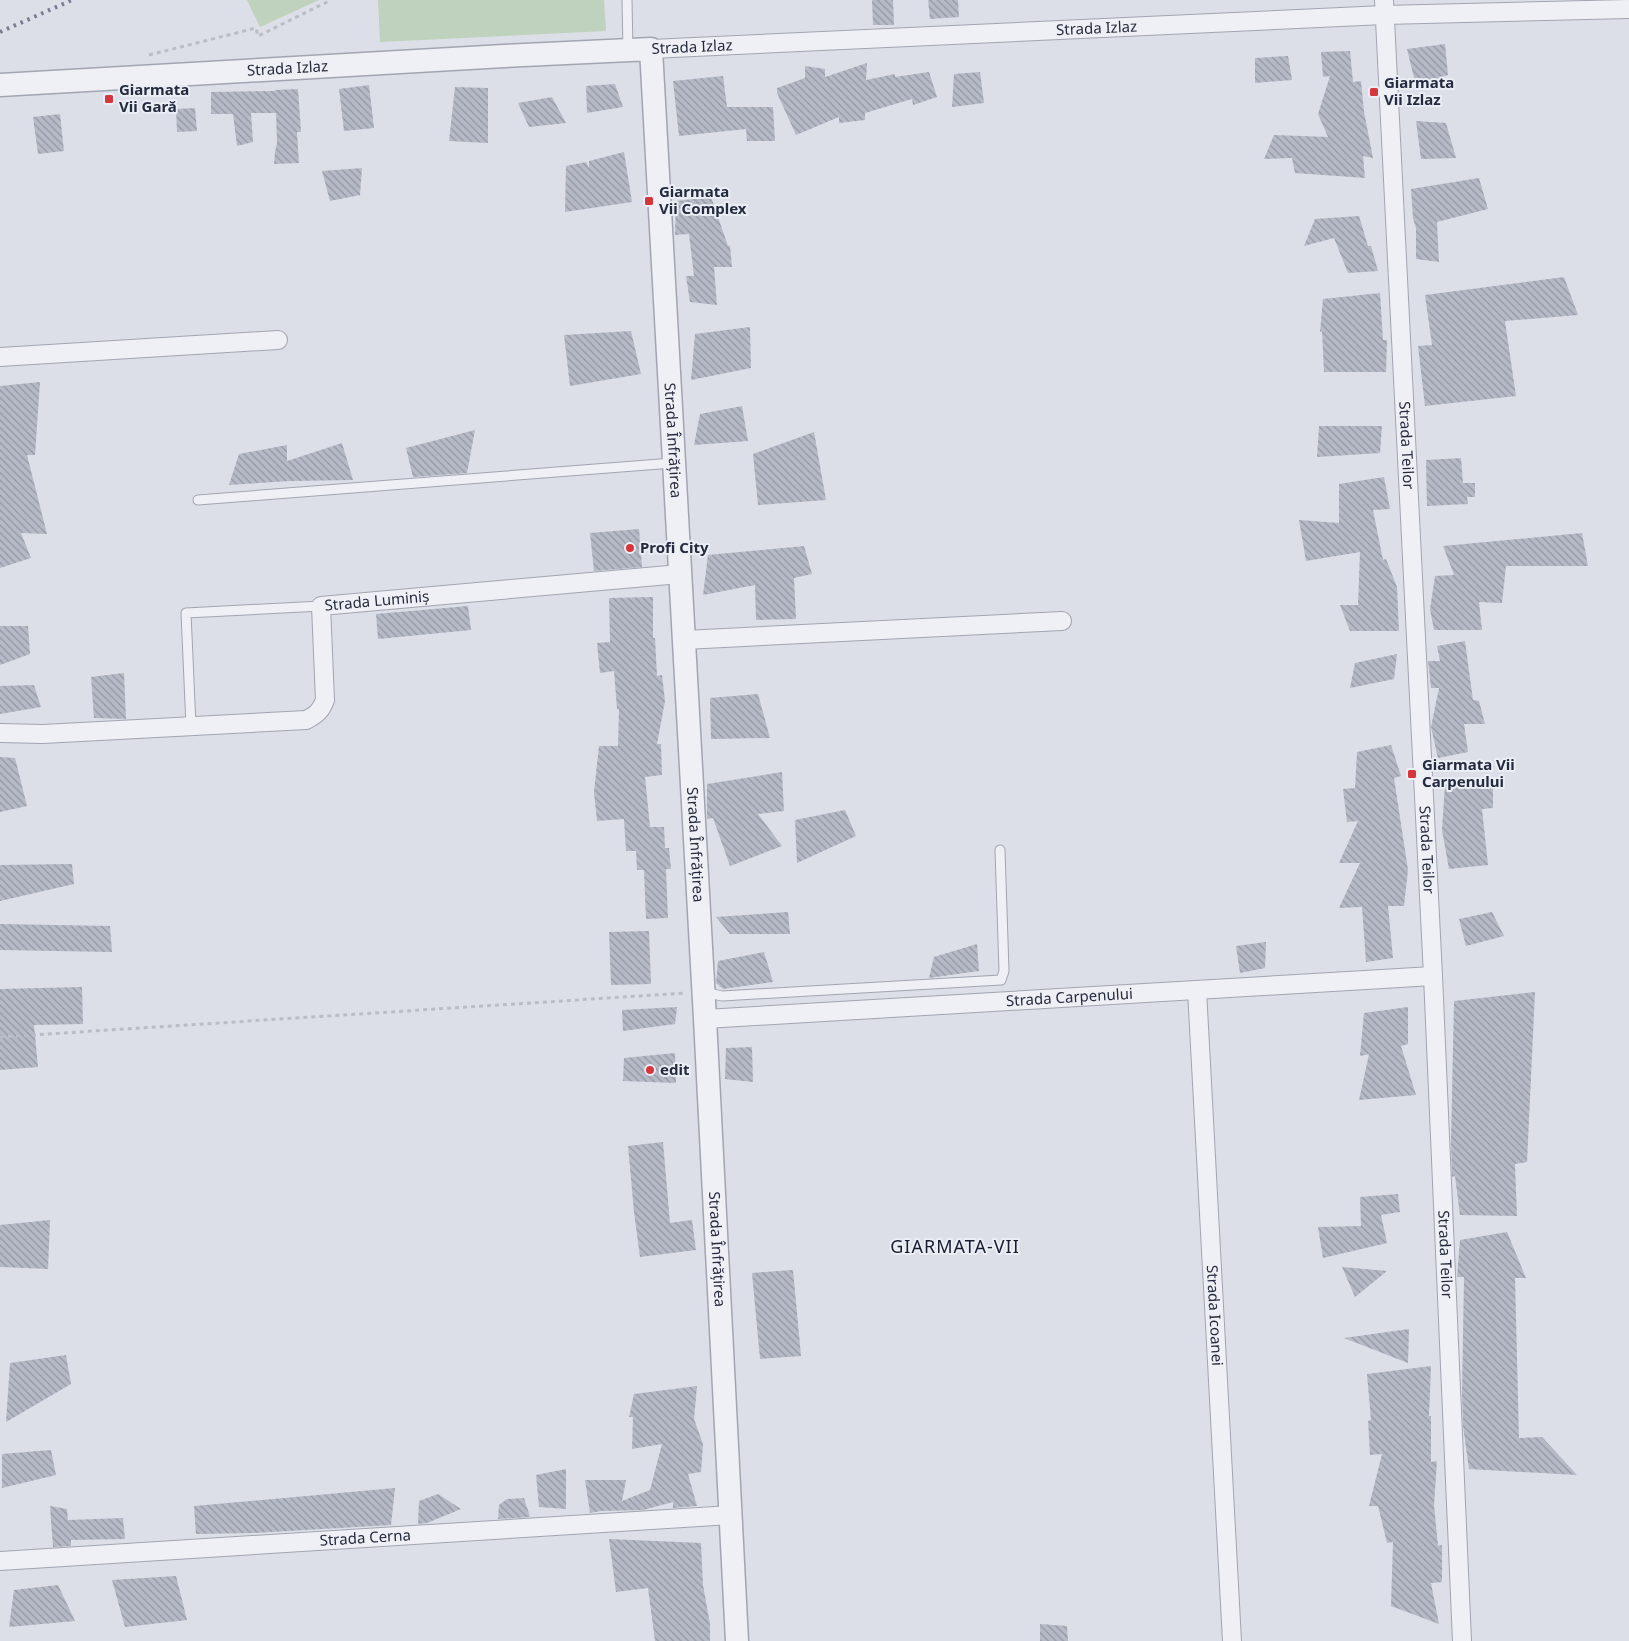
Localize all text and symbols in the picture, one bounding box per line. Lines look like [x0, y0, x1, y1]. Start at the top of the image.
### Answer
street label: Strada Izlaz [1056, 15, 1137, 39]
street label: Strada Izlaz [651, 34, 733, 58]
street label: Strada Izlaz [246, 55, 329, 80]
place label: Giarmata Vii Izlaz [1384, 72, 1454, 109]
place label: Giarmata Vii Gară [119, 79, 189, 116]
marker: Giarmata Vii Izlaz [1368, 86, 1380, 98]
marker: Giarmata Vii Gară [103, 93, 115, 105]
place label: Giarmata Vii Complex [659, 181, 747, 218]
marker: Giarmata Vii Complex [643, 195, 655, 207]
street label: Strada Înfrățirea [661, 382, 687, 499]
street label: Strada Teilor [1395, 401, 1420, 490]
place label: Profi City [640, 537, 709, 557]
marker: Profi City [624, 542, 636, 554]
street label: Strada Luminiș [324, 585, 430, 615]
place label: Giarmata Vii Carpenului [1422, 754, 1515, 791]
marker: Giarmata Vii Carpenului [1406, 768, 1418, 780]
street label: Strada Înfrățirea [683, 786, 709, 903]
street label: Strada Teilor [1415, 805, 1440, 895]
street label: Strada Carpenului [1005, 983, 1133, 1010]
place label: edit [660, 1059, 690, 1079]
marker: edit [644, 1064, 656, 1076]
street label: Strada Înfrățirea [705, 1191, 731, 1307]
street label: Strada Teilor [1434, 1210, 1458, 1299]
district label: GIARMATA-VII [890, 1234, 1020, 1258]
street label: Strada Icoanei [1203, 1265, 1228, 1366]
street label: Strada Cerna [319, 1524, 411, 1550]

